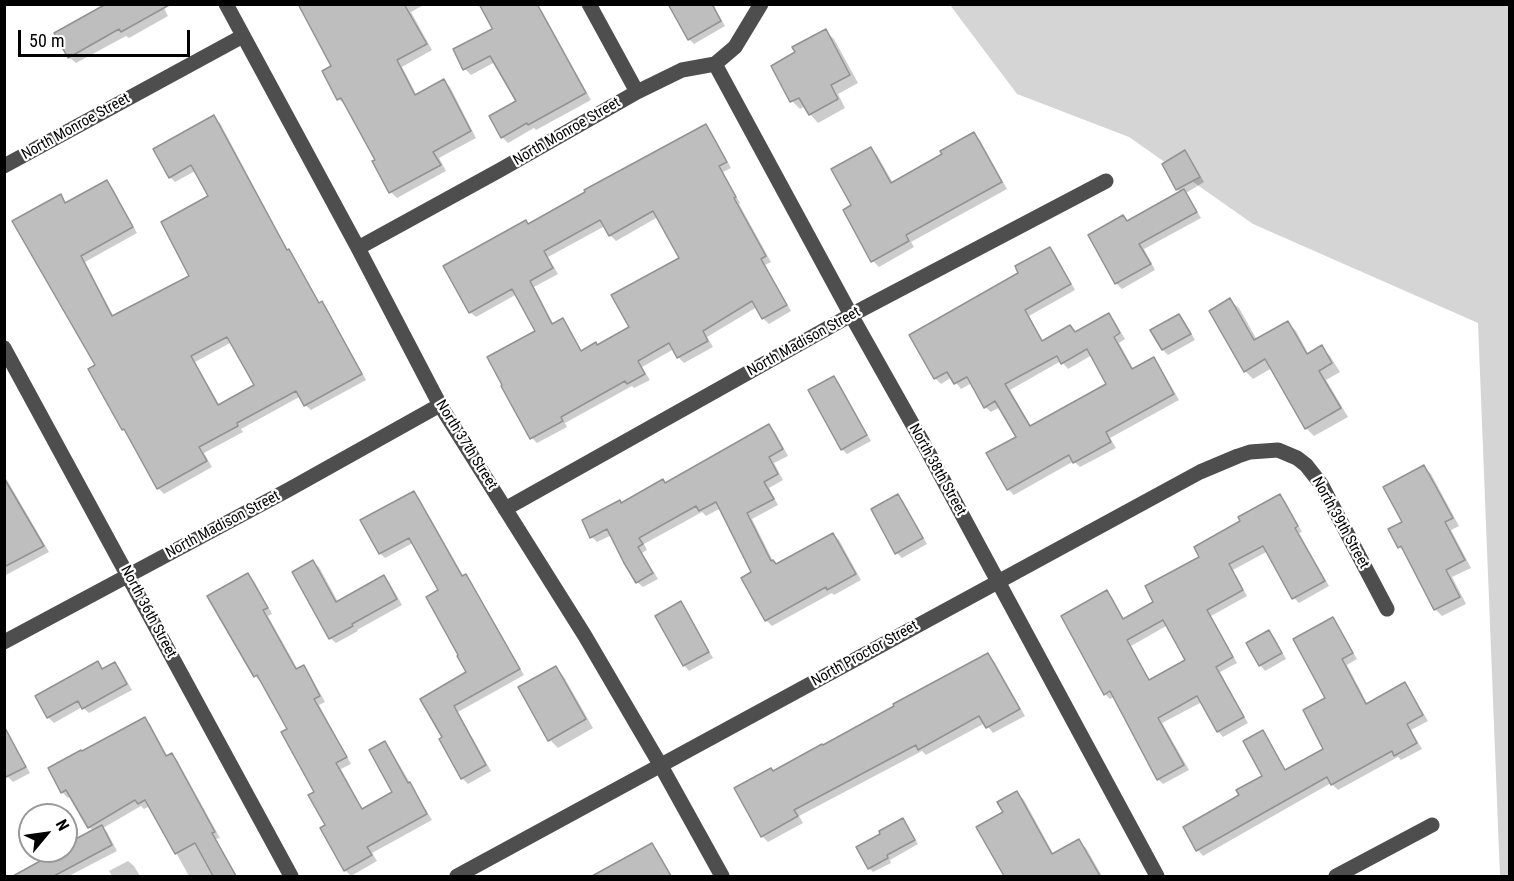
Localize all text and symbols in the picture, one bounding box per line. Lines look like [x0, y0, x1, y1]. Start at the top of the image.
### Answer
scale bar [21, 18, 194, 56]
text: 50 m [29, 30, 64, 51]
street label: North Monroe Street [19, 90, 133, 164]
street label: North Monroe Street [510, 94, 624, 170]
street label: North Madison Street [744, 303, 864, 381]
street label: North 37th Street [431, 397, 501, 493]
street label: North 38th Street [904, 421, 970, 519]
street label: North 39th Street [1307, 474, 1373, 572]
street label: North Madison Street [163, 487, 283, 563]
street label: North 36th Street [116, 563, 180, 661]
street label: North Proctor Street [809, 617, 921, 691]
north arrow [18, 803, 78, 863]
text: N [52, 816, 73, 834]

